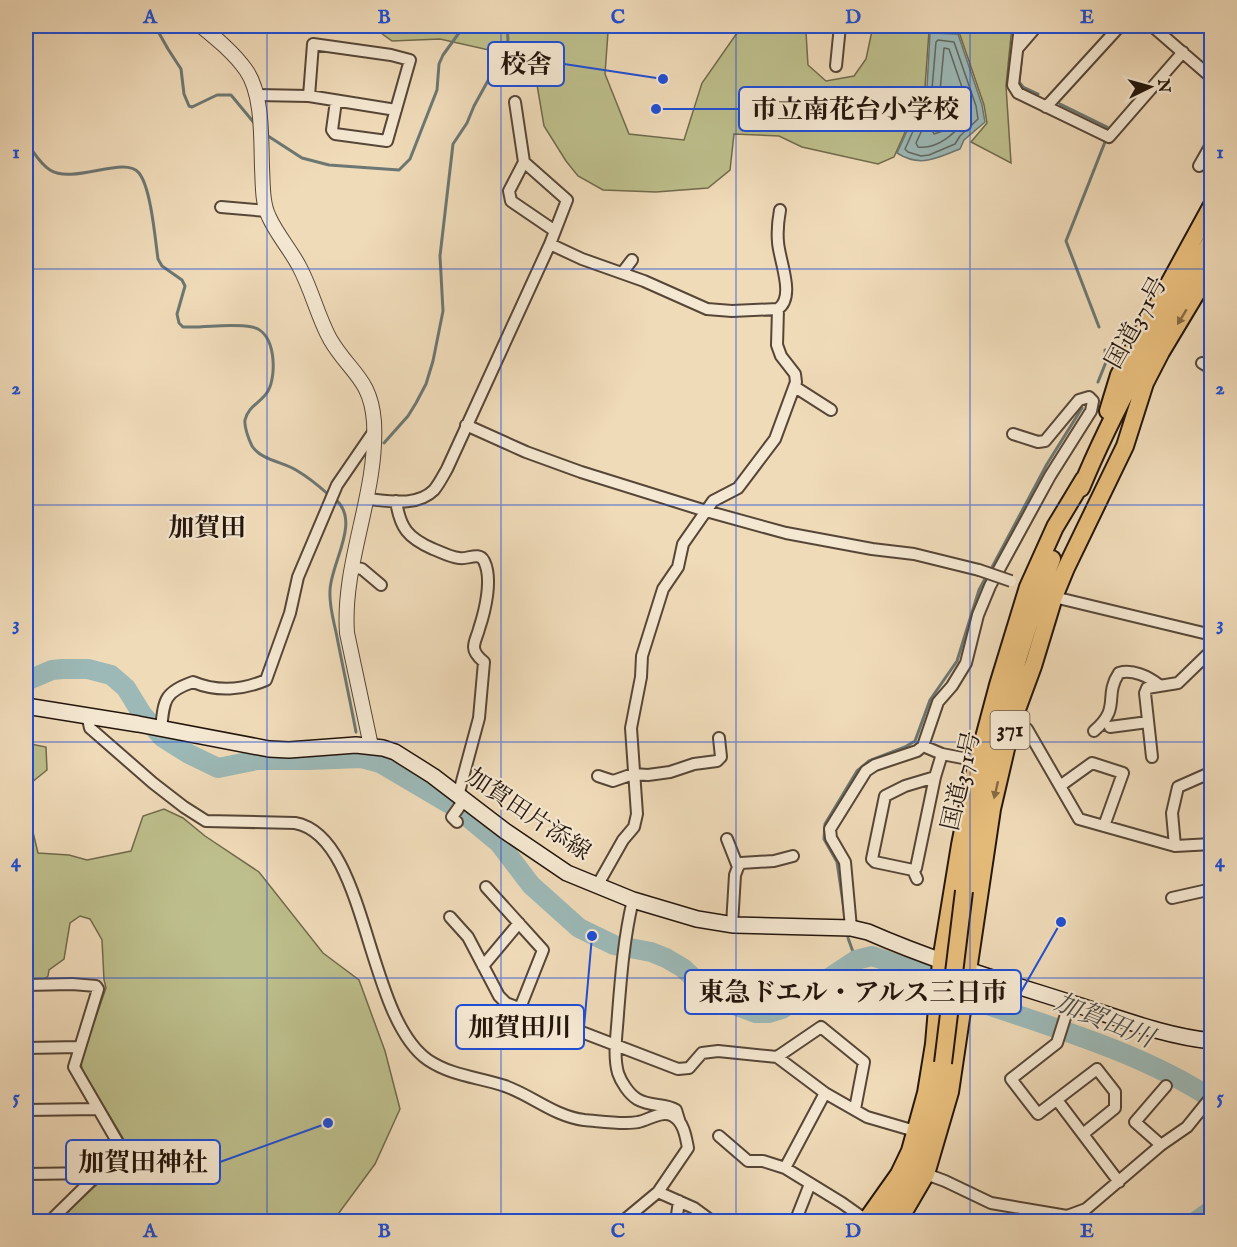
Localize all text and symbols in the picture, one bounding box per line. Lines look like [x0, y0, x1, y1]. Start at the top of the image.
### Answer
text: A [142, 5, 158, 30]
text: B [377, 5, 391, 30]
text: C [611, 5, 625, 30]
text: D [845, 5, 861, 30]
text: E [1080, 5, 1094, 30]
callout: 校舎 [488, 42, 564, 86]
text: 校舎 [500, 49, 552, 82]
north arrow [1120, 57, 1180, 117]
text: N [1152, 77, 1174, 94]
callout: 市立南花台小学校 [739, 87, 971, 131]
text: 市立南花台小学校 [751, 94, 959, 127]
text: 1 [12, 140, 20, 165]
text: 1 [1216, 140, 1224, 165]
street label: 国道371号 [1099, 271, 1175, 375]
one-way arrow [1176, 309, 1187, 325]
text: 2 [11, 376, 21, 401]
text: 2 [1215, 376, 1225, 401]
district label: 加賀田 [168, 512, 246, 545]
text: 3 [12, 612, 20, 637]
text: 3 [1216, 612, 1224, 637]
road number: 371 [990, 711, 1030, 749]
street label: 国道371号 [936, 728, 988, 834]
street label: 加賀田片添線 [460, 762, 596, 868]
one-way arrow [991, 781, 1001, 799]
text: 4 [11, 849, 22, 874]
text: 4 [1215, 849, 1226, 874]
callout: 東急ドエル・アルス三日市 [685, 970, 1021, 1014]
text: 東急ドエル・アルス三日市 [698, 977, 1008, 1010]
water label: 加賀田川 [1050, 986, 1161, 1057]
callout: 加賀田川 [456, 1005, 584, 1049]
text: 加賀田川 [468, 1012, 572, 1045]
text: 5 [12, 1085, 20, 1110]
text: 5 [1216, 1085, 1224, 1110]
callout: 加賀田神社 [66, 1140, 220, 1184]
text: 加賀田神社 [78, 1147, 208, 1180]
text: A [142, 1219, 158, 1244]
text: B [377, 1219, 391, 1244]
text: C [611, 1219, 625, 1244]
text: D [845, 1219, 861, 1244]
text: E [1080, 1219, 1094, 1244]

